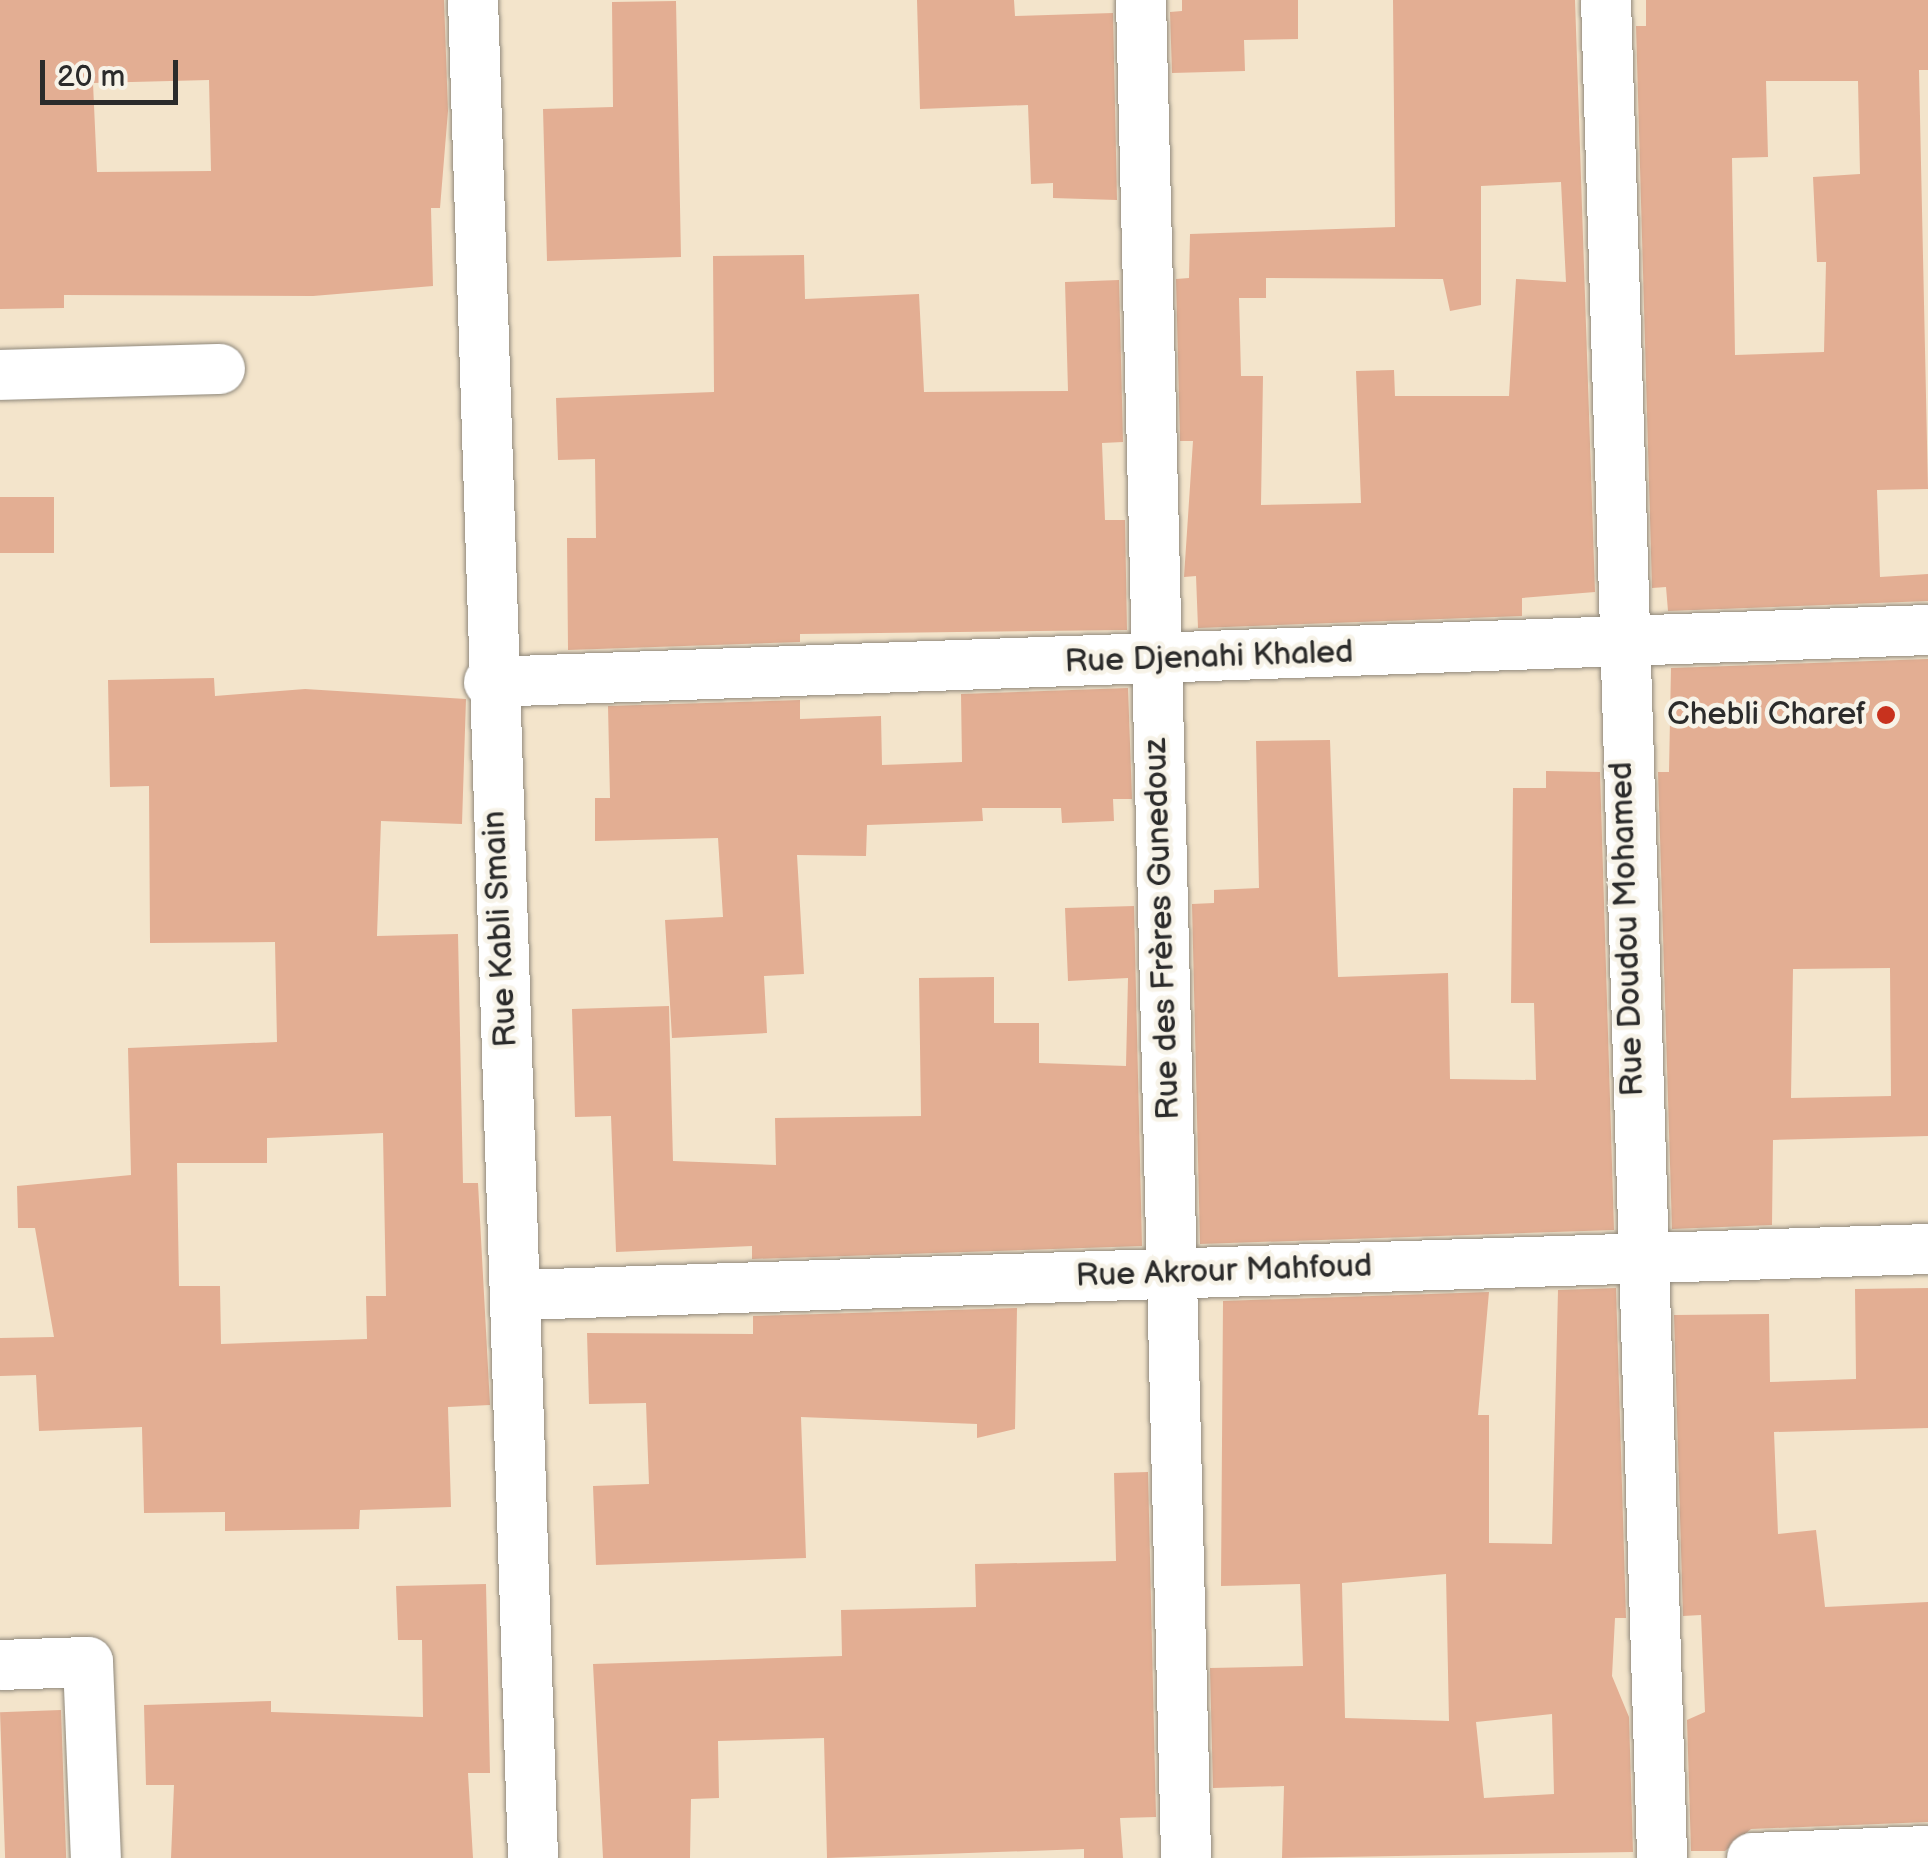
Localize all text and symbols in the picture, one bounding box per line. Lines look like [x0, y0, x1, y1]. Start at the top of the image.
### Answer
scale bar [45, 40, 182, 102]
text: 20 m [57, 59, 125, 95]
street label: Rue Djenahi Khaled [1064, 634, 1354, 682]
place label: Chebli Charef [1667, 696, 1866, 734]
marker: Chebli Charef [1875, 704, 1897, 726]
street label: Rue des Frères Gunedouz [1137, 738, 1189, 1120]
street label: Rue Doudou Mohamed [1603, 761, 1653, 1097]
street label: Rue Kabli Smain [476, 809, 526, 1049]
street label: Rue Akrour Mahfoud [1075, 1248, 1373, 1296]

